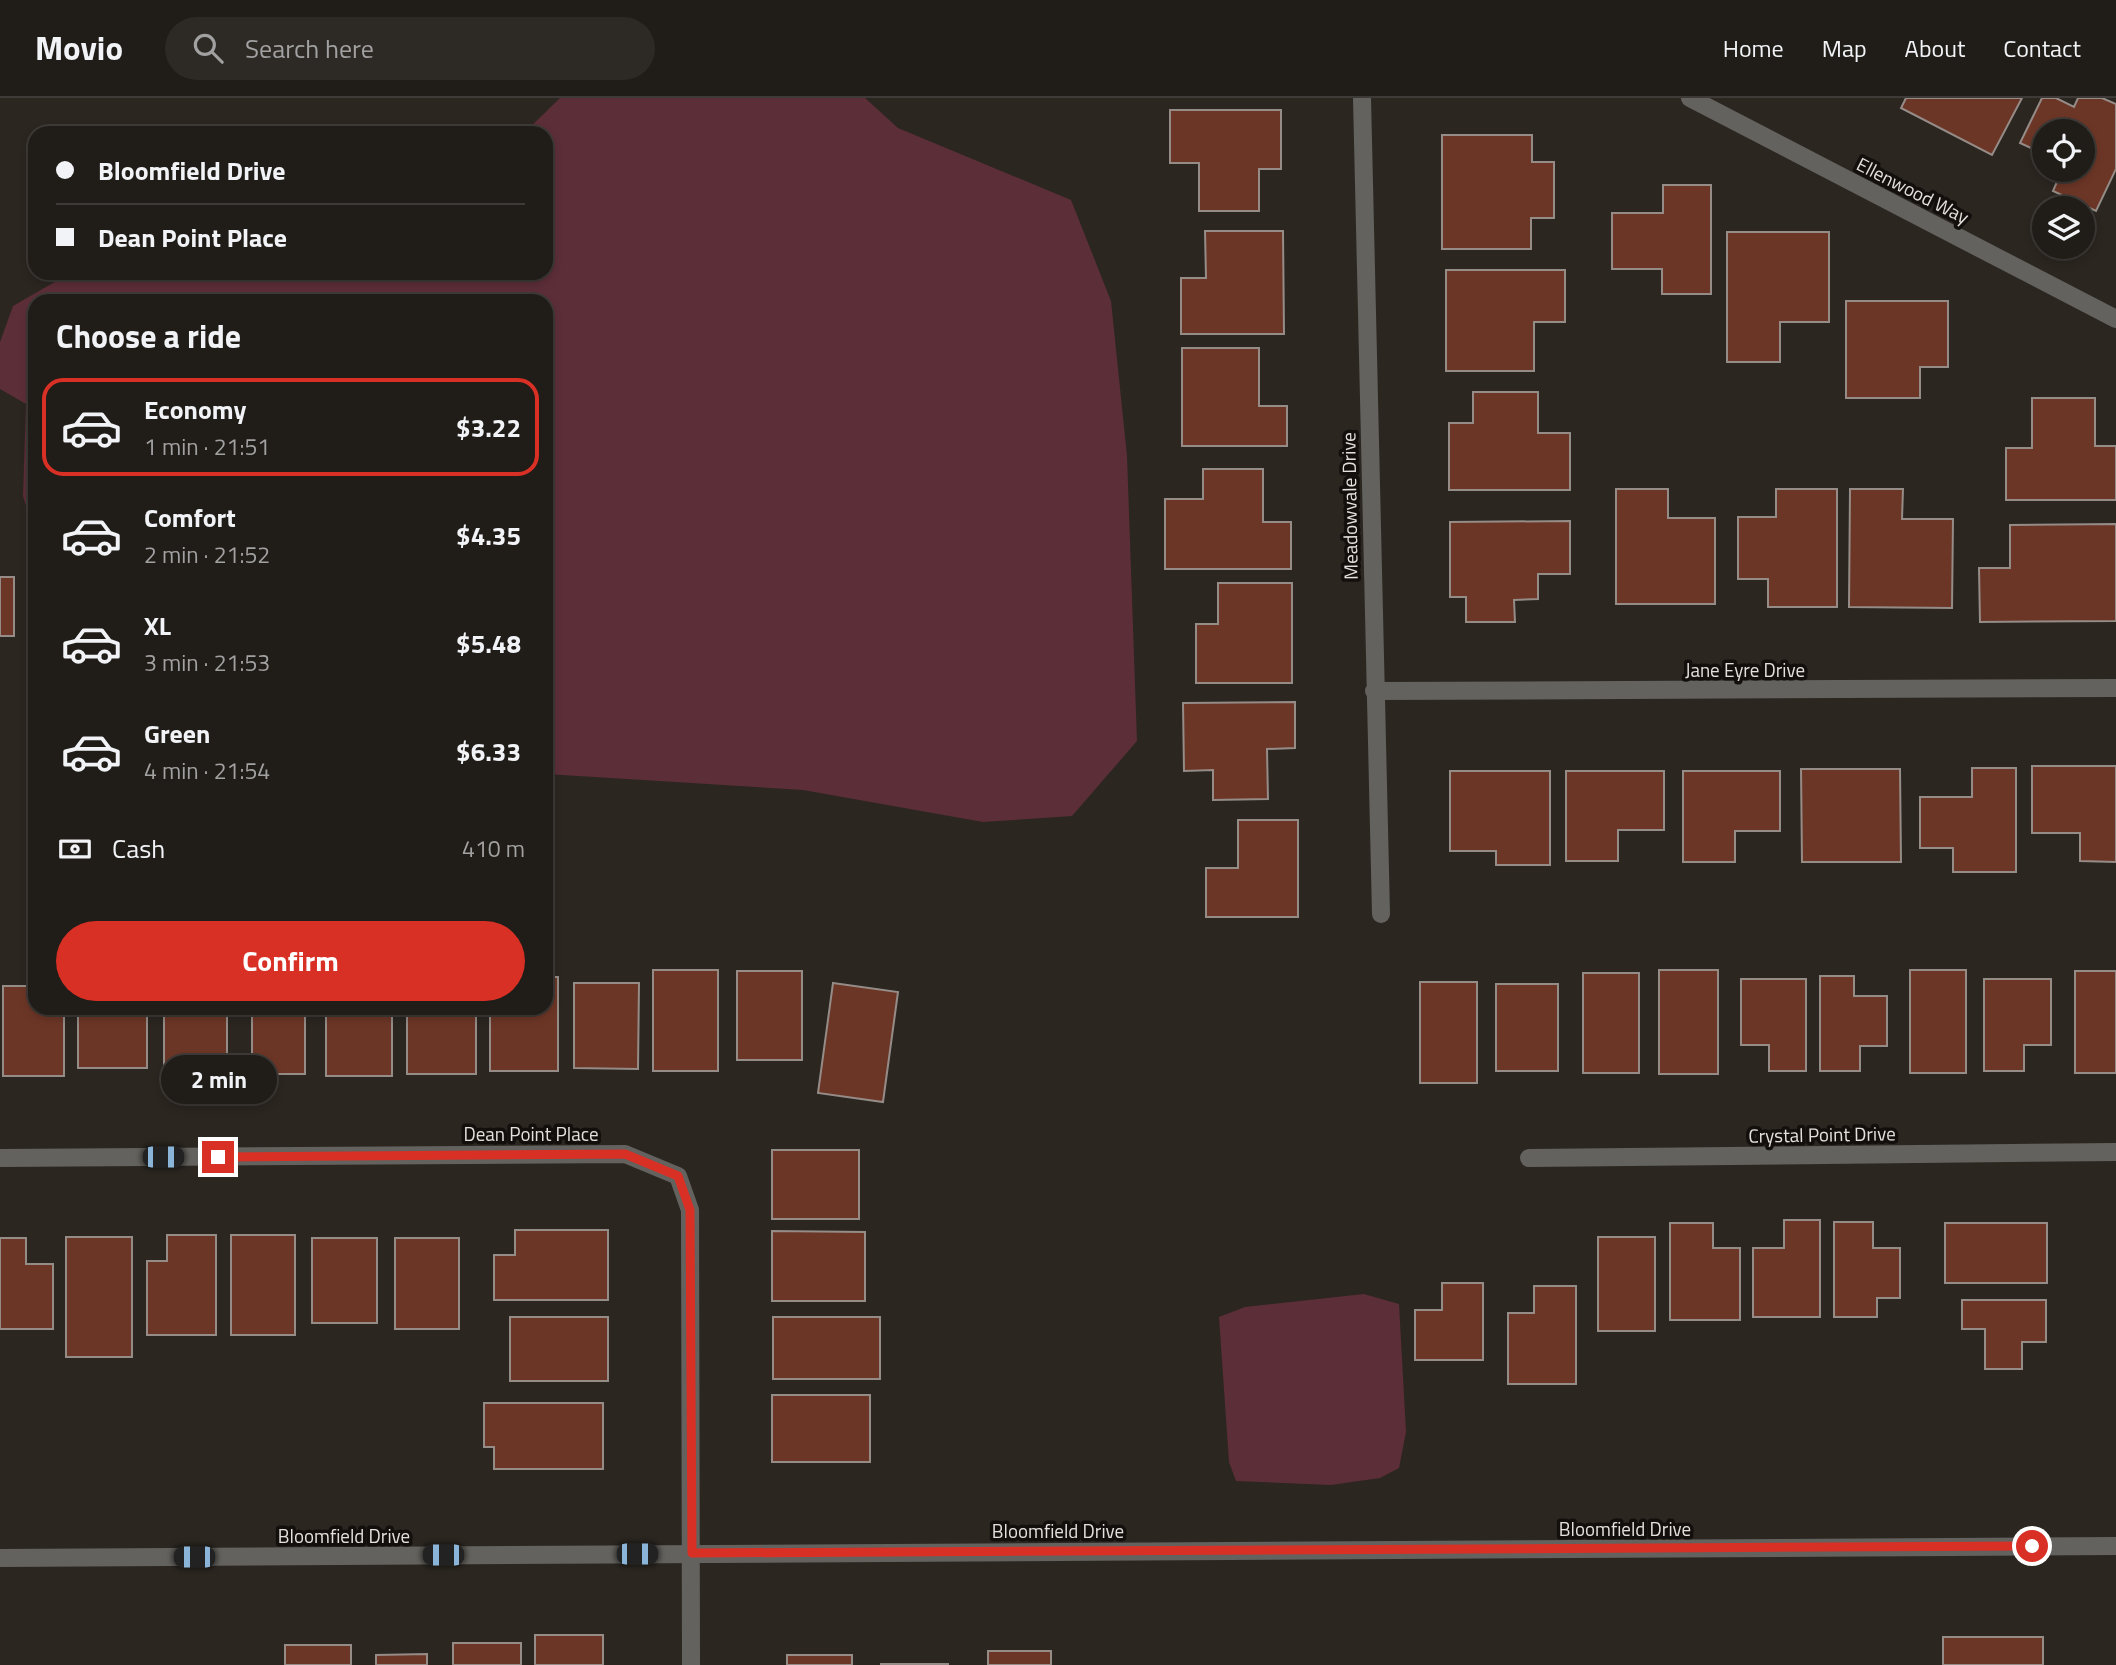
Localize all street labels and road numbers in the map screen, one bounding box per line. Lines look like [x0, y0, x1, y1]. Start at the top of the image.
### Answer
street label: Ellenwood Way [1852, 149, 1974, 231]
street label: Meadowvale Drive [1333, 432, 1365, 580]
street label: Jane Eyre Drive [1685, 655, 1805, 684]
street label: Crystal Point Drive [1748, 1118, 1896, 1150]
street label: Dean Point Place [463, 1119, 599, 1148]
street label: Bloomfield Drive [1559, 1514, 1691, 1543]
street label: Bloomfield Drive [992, 1516, 1124, 1545]
street label: Bloomfield Drive [278, 1521, 410, 1550]

